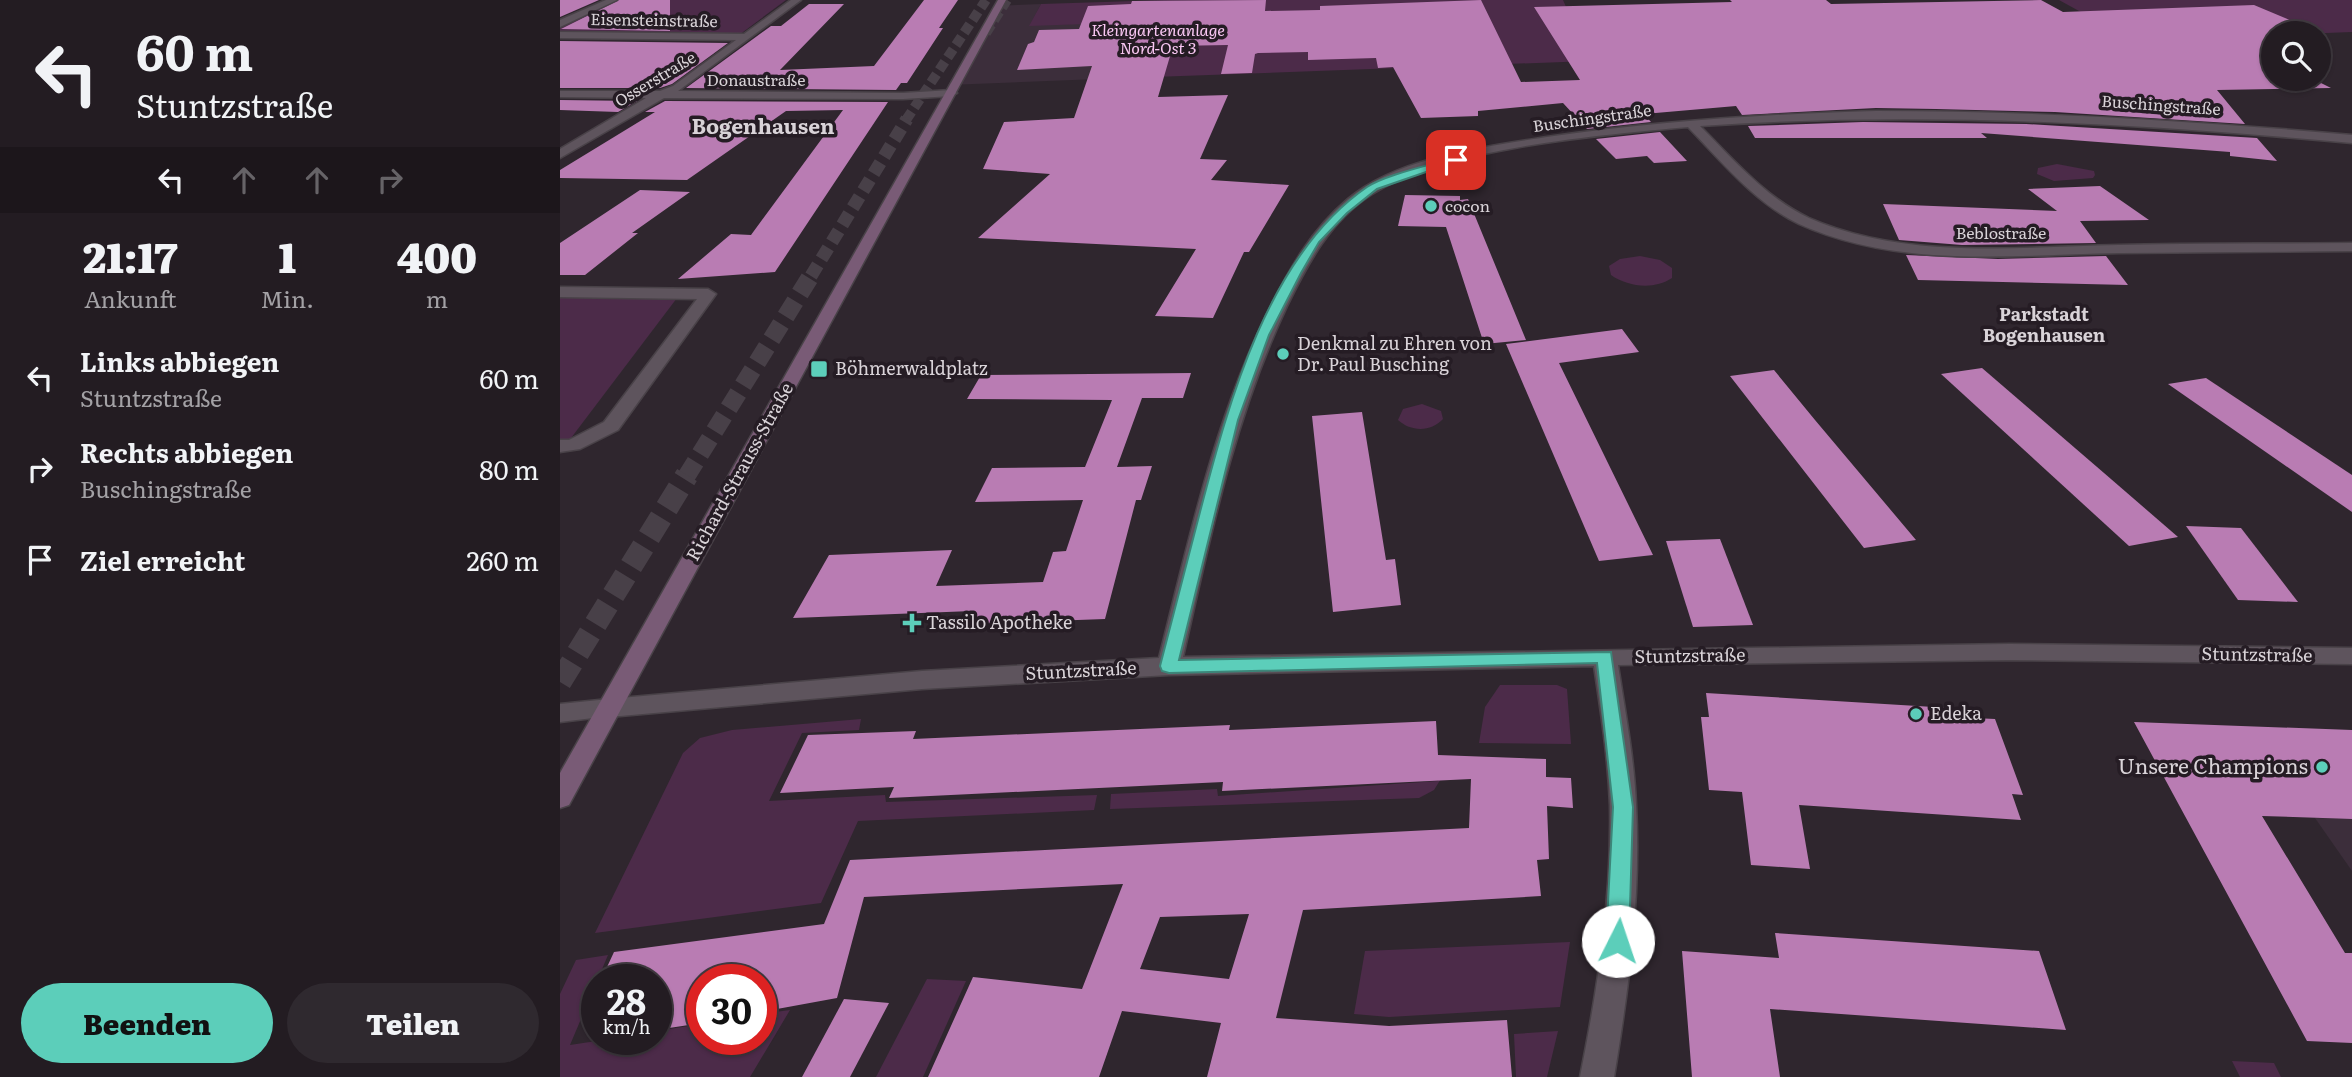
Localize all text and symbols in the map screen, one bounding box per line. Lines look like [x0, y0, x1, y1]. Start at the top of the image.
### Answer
street label: Eisensteinstraße [590, 6, 718, 32]
text: 60 m [136, 13, 253, 86]
park label: Kleingartenanlage Nord-Ost 3 [1091, 17, 1225, 59]
map controls [2261, 21, 2331, 91]
button: search [2261, 21, 2331, 91]
icon: left [21, 28, 112, 119]
street label: Osserstraße [609, 44, 700, 112]
street label: Donaustraße [707, 67, 805, 91]
text: Stuntzstraße [136, 80, 333, 128]
street label: Buschingstraße [2101, 88, 2222, 120]
street label: Buschingstraße [1531, 97, 1653, 137]
district label: Bogenhausen [691, 109, 835, 140]
pin [1426, 130, 1486, 190]
icon: arrive [1437, 141, 1475, 179]
icon: left [152, 161, 190, 199]
icon: ahead [225, 161, 263, 199]
icon: ahead [298, 161, 336, 199]
icon: right [371, 161, 409, 199]
place label: cocon [1445, 193, 1490, 217]
marker: cocon [1423, 198, 1439, 214]
street label: Beblostraße [1956, 220, 2046, 244]
text: 21:17 [83, 224, 178, 286]
text: 1 [278, 224, 296, 286]
text: 400 [397, 224, 477, 286]
text: Ankunft [84, 281, 176, 315]
text: Min. [261, 281, 314, 315]
text: m [426, 281, 448, 315]
district label: Parkstadt Bogenhausen [1983, 300, 2106, 348]
place label: Denkmal zu Ehren von Dr. Paul Busching [1297, 329, 1492, 377]
text: Links abbiegen [80, 341, 279, 380]
marker: Denkmal zu Ehren von Dr. Paul Busching [1275, 346, 1291, 362]
place label: Böhmerwaldplatz [835, 354, 988, 381]
text: 60 m [480, 358, 539, 397]
icon: left [21, 359, 59, 397]
marker: Böhmerwaldplatz [809, 359, 829, 379]
street label: Richard-Strauss-Straße [678, 377, 799, 566]
text: Stuntzstraße [80, 380, 222, 414]
text: Rechts abbiegen [80, 432, 293, 471]
text: 80 m [479, 449, 539, 488]
icon: right [21, 450, 59, 488]
text: Buschingstraße [80, 471, 252, 505]
text: Ziel erreicht [80, 540, 245, 579]
text: 260 m [466, 540, 539, 579]
icon: arrive [21, 541, 59, 579]
place label: Tassilo Apotheke [926, 608, 1072, 635]
marker: Tassilo Apotheke [904, 615, 920, 631]
street label: Stuntzstraße [2201, 639, 2313, 668]
street label: Stuntzstraße [1634, 640, 1746, 669]
street label: Stuntzstraße [1025, 653, 1137, 686]
place label: Edeka [1930, 699, 1982, 726]
marker: Edeka [1908, 706, 1924, 722]
place label: Unsere Champions [2118, 749, 2308, 780]
marker: Unsere Champions [2314, 759, 2330, 775]
position arrow [1581, 904, 1655, 978]
speed limit sign: 30 [686, 964, 777, 1055]
text: 28 [607, 974, 646, 1026]
button: Beenden [21, 983, 273, 1063]
button: Teilen [287, 983, 539, 1063]
text: km/h [603, 1013, 650, 1040]

